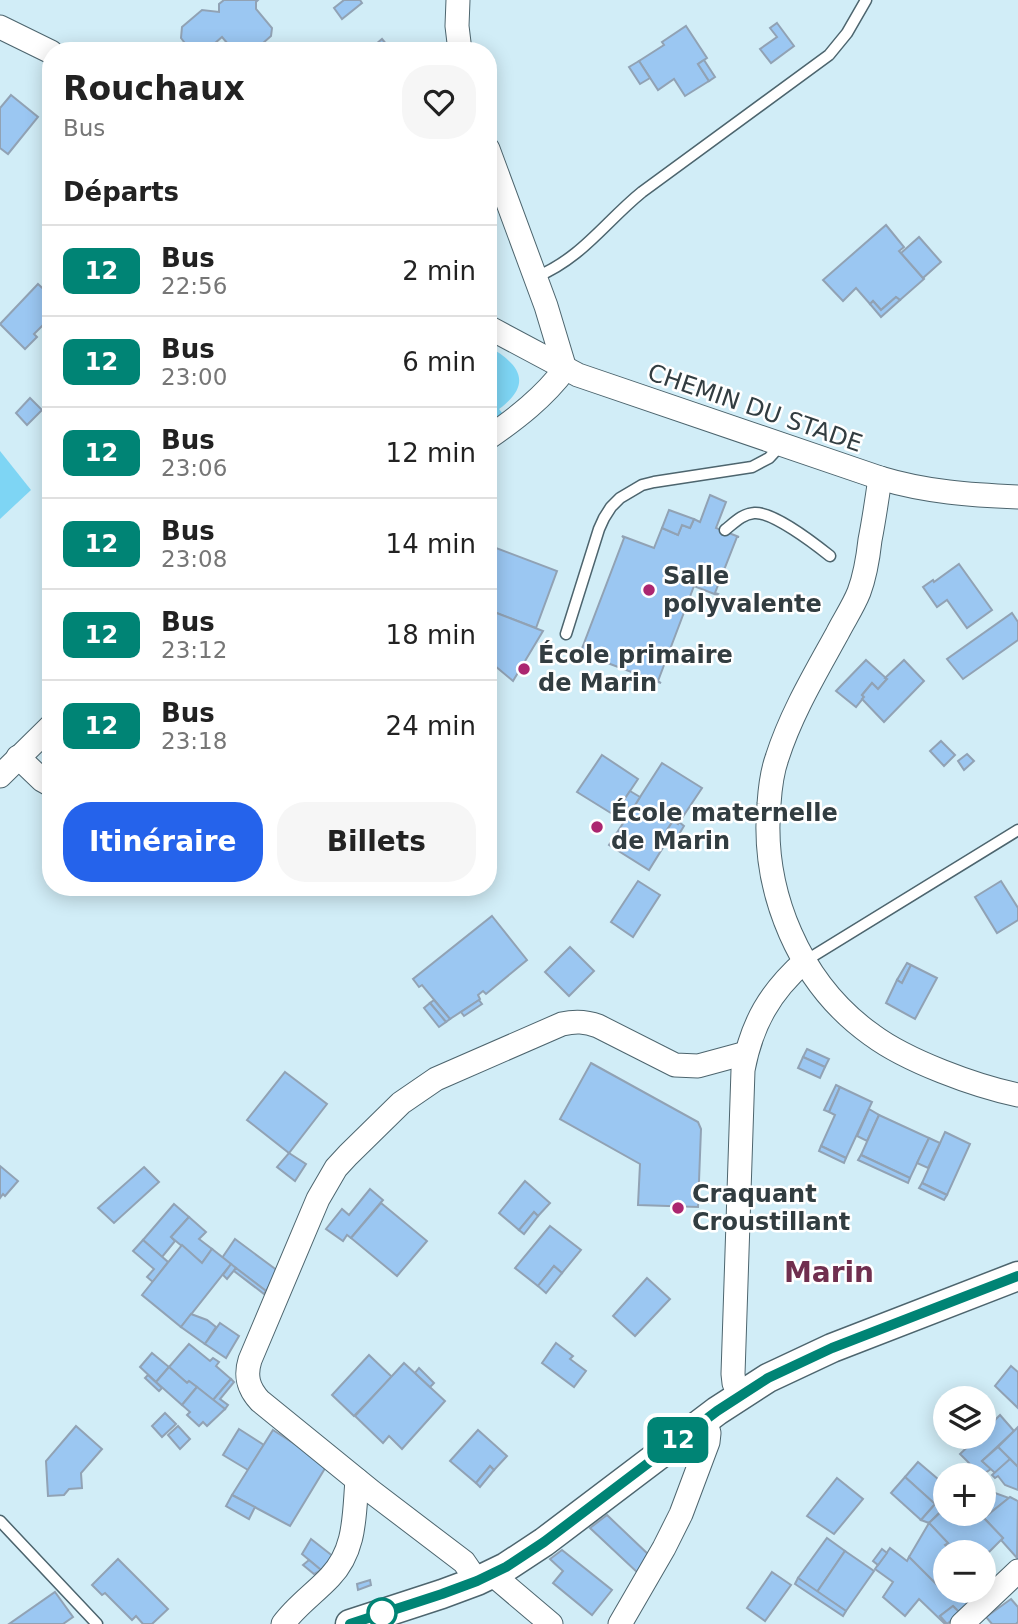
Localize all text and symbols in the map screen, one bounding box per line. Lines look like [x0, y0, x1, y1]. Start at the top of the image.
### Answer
button: heart [402, 65, 476, 139]
text: Rouchaux [63, 69, 245, 108]
text: Bus [63, 115, 105, 141]
text: Départs [63, 177, 179, 207]
text: Bus [161, 243, 215, 273]
text: 2 min [402, 256, 476, 286]
text: 12 [85, 257, 118, 285]
text: 22:56 [161, 273, 227, 299]
text: Bus [161, 334, 215, 364]
text: 6 min [402, 347, 476, 377]
text: 12 [85, 348, 118, 376]
street label: CHEMIN DU STADE [644, 358, 866, 458]
text: 23:00 [161, 364, 227, 390]
text: Bus [161, 425, 215, 455]
text: 12 min [386, 438, 476, 468]
text: 12 [85, 439, 118, 467]
text: 23:06 [161, 455, 227, 481]
text: Bus [161, 516, 215, 546]
text: 14 min [386, 529, 476, 559]
text: 12 [85, 530, 118, 558]
text: 23:08 [161, 546, 227, 572]
place label: Salle polyvalente [663, 562, 822, 618]
marker: Salle polyvalente [641, 582, 657, 598]
text: Bus [161, 607, 215, 637]
text: 18 min [386, 620, 476, 650]
text: 12 [85, 621, 118, 649]
text: 23:12 [161, 637, 227, 663]
place label: École primaire de Marin [538, 640, 733, 697]
marker: École primaire de Marin [516, 661, 532, 677]
text: Bus [161, 698, 215, 728]
text: 24 min [386, 711, 476, 741]
text: 12 [85, 712, 118, 740]
text: 23:18 [161, 728, 227, 754]
place label: École maternelle de Marin [611, 798, 838, 855]
button: Itinéraire [63, 802, 263, 882]
button: Billets [277, 802, 476, 882]
marker: École maternelle de Marin [589, 819, 605, 835]
place label: Craquant Croustillant [692, 1180, 850, 1236]
marker: Craquant Croustillant [670, 1200, 686, 1216]
district label: Marin [784, 1256, 874, 1289]
map controls [933, 1386, 996, 1603]
button: layers [933, 1386, 996, 1449]
line badge: 12 [646, 1417, 710, 1463]
text: 12 [661, 1426, 695, 1454]
button: + [933, 1463, 996, 1526]
button: − [933, 1540, 996, 1603]
unlabelled marker [367, 1598, 397, 1624]

